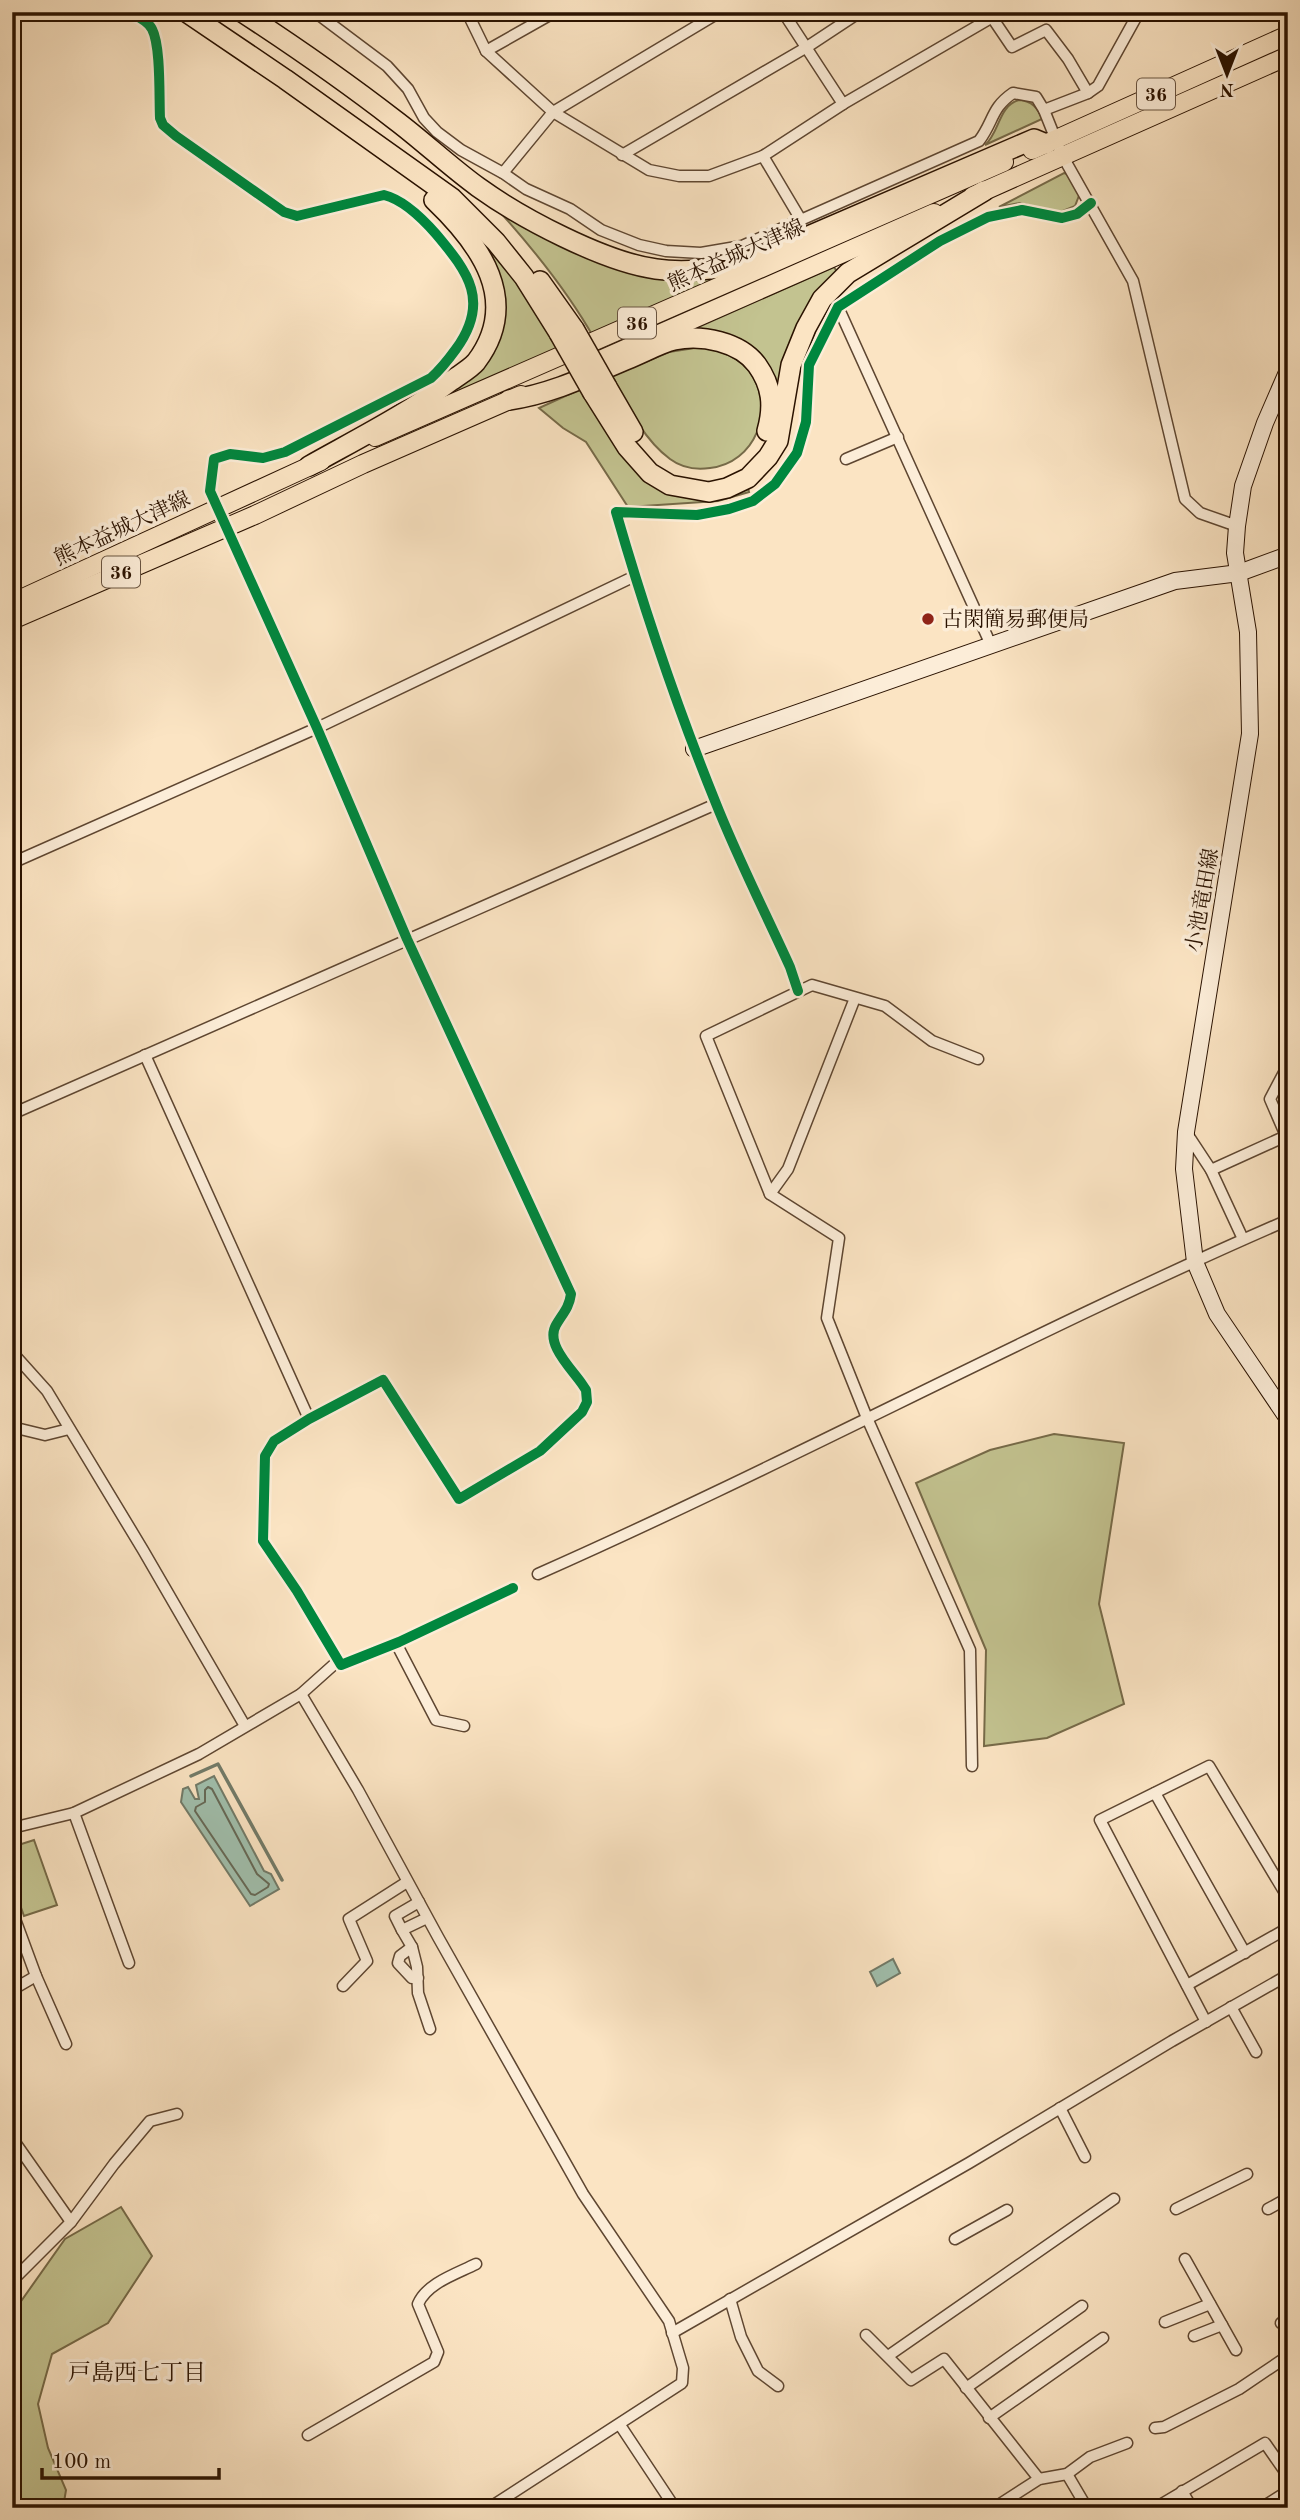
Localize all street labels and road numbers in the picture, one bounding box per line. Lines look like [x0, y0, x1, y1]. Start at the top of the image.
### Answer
road number: 36 [1137, 78, 1175, 110]
street label: 熊本益城大津線 [664, 215, 808, 296]
road number: 36 [618, 308, 656, 338]
street label: 熊本益城大津線 [51, 487, 194, 570]
road number: 36 [102, 556, 140, 587]
street label: 小池竜田線 [1182, 846, 1223, 954]

